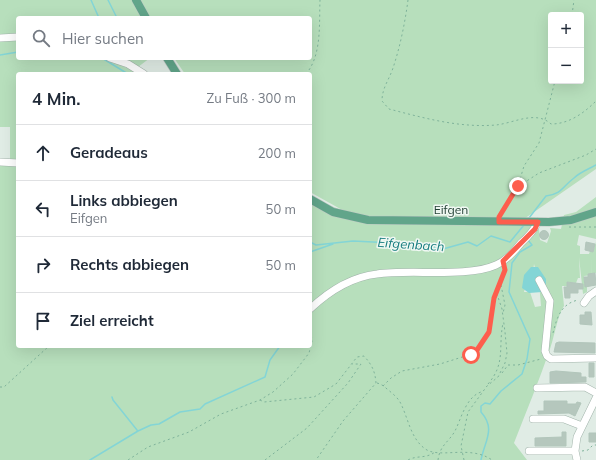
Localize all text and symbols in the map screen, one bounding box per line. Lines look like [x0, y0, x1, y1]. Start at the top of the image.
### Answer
map controls [548, 12, 584, 84]
button: + [548, 12, 584, 48]
search box [16, 16, 312, 60]
icon: search [30, 27, 52, 49]
text: Hier suchen [62, 29, 144, 48]
button: − [548, 48, 584, 84]
text: 4 Min. [32, 88, 81, 109]
text: Zu Fuß · 300 m [207, 90, 296, 106]
icon: ahead [32, 142, 54, 164]
text: Geradeaus [70, 143, 148, 162]
text: 200 m [258, 145, 296, 161]
route end [509, 177, 527, 195]
text: Links abbiegen [70, 191, 178, 210]
icon: left [32, 198, 54, 220]
text: 50 m [266, 201, 296, 217]
street label: Eifgen [434, 202, 468, 217]
text: Eifgen [70, 210, 107, 226]
water label: Eifgenbach [377, 234, 445, 254]
icon: right [32, 254, 54, 276]
text: Rechts abbiegen [70, 255, 189, 274]
text: 50 m [266, 257, 296, 273]
icon: arrive [32, 310, 54, 332]
text: Ziel erreicht [70, 311, 154, 330]
route start [462, 346, 480, 364]

